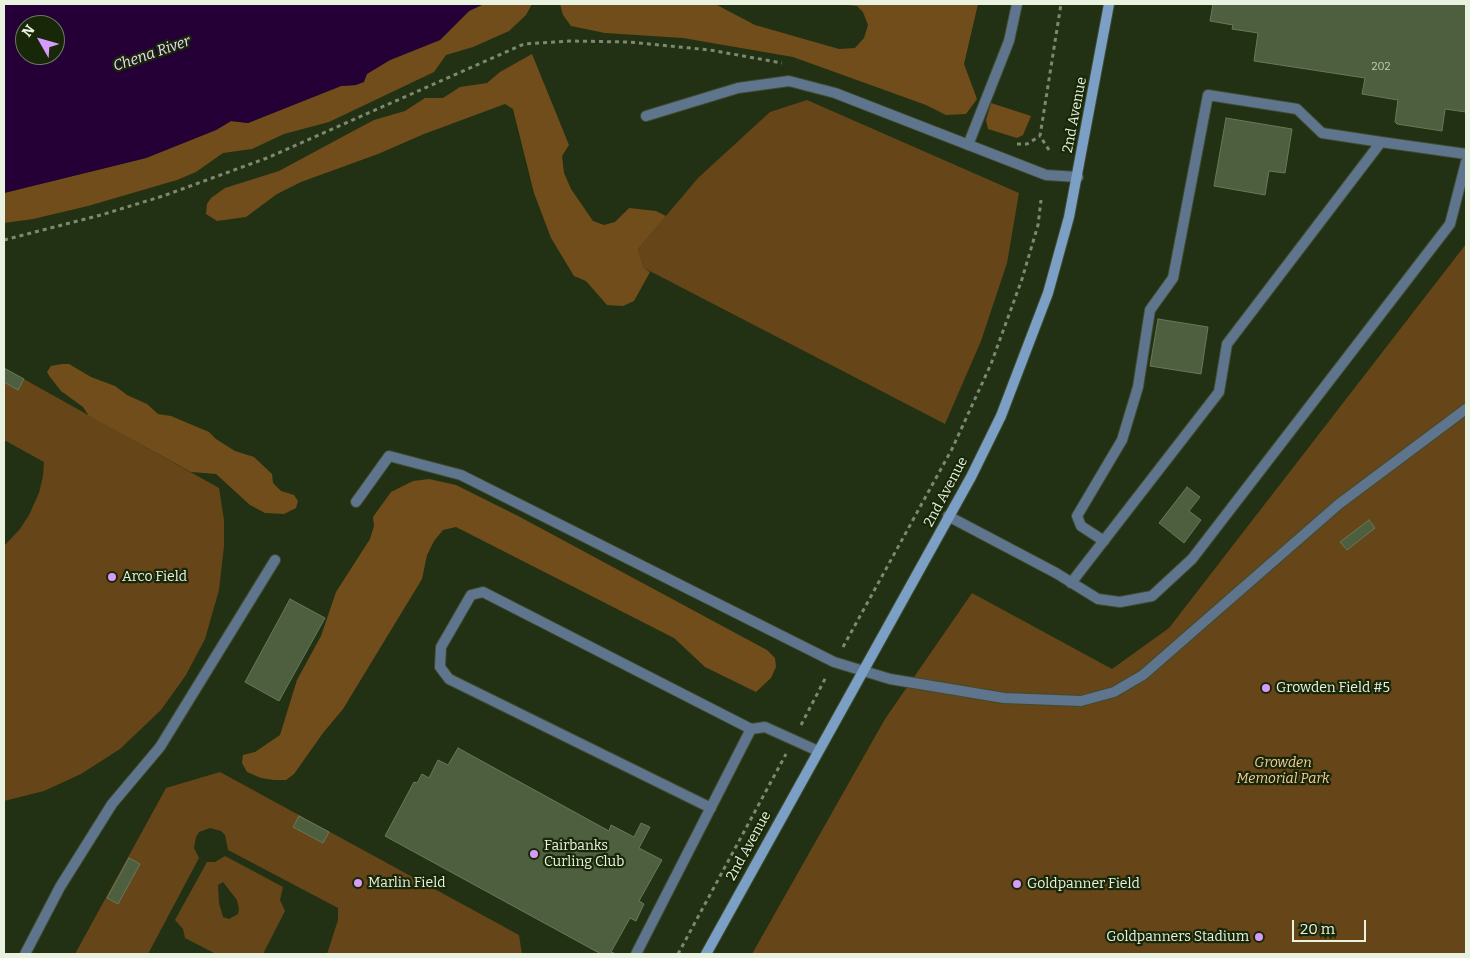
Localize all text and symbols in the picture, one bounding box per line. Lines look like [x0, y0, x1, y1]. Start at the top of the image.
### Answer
north arrow [15, 15, 65, 65]
text: N [19, 22, 39, 41]
water label: Chena River [111, 32, 193, 76]
house number: 202 [1371, 60, 1391, 74]
street label: 2nd Avenue [1059, 76, 1091, 154]
street label: 2nd Avenue [921, 454, 971, 530]
place label: Arco Field [122, 569, 187, 585]
marker: Arco Field [106, 571, 118, 583]
place label: Growden Field #5 [1276, 680, 1390, 696]
marker: Growden Field #5 [1260, 682, 1272, 694]
park label: Growden Memorial Park [1236, 755, 1330, 788]
street label: 2nd Avenue [723, 808, 775, 884]
place label: Fairbanks Curling Club [544, 838, 624, 870]
marker: Fairbanks Curling Club [528, 848, 540, 860]
place label: Marlin Field [368, 875, 445, 891]
place label: Goldpanner Field [1027, 876, 1140, 892]
marker: Marlin Field [352, 877, 364, 889]
marker: Goldpanner Field [1011, 878, 1023, 890]
scale bar [1295, 910, 1369, 942]
text: 20 m [1300, 920, 1335, 938]
place label: Goldpanners Stadium [1106, 929, 1249, 945]
marker: Goldpanners Stadium [1253, 931, 1265, 943]

